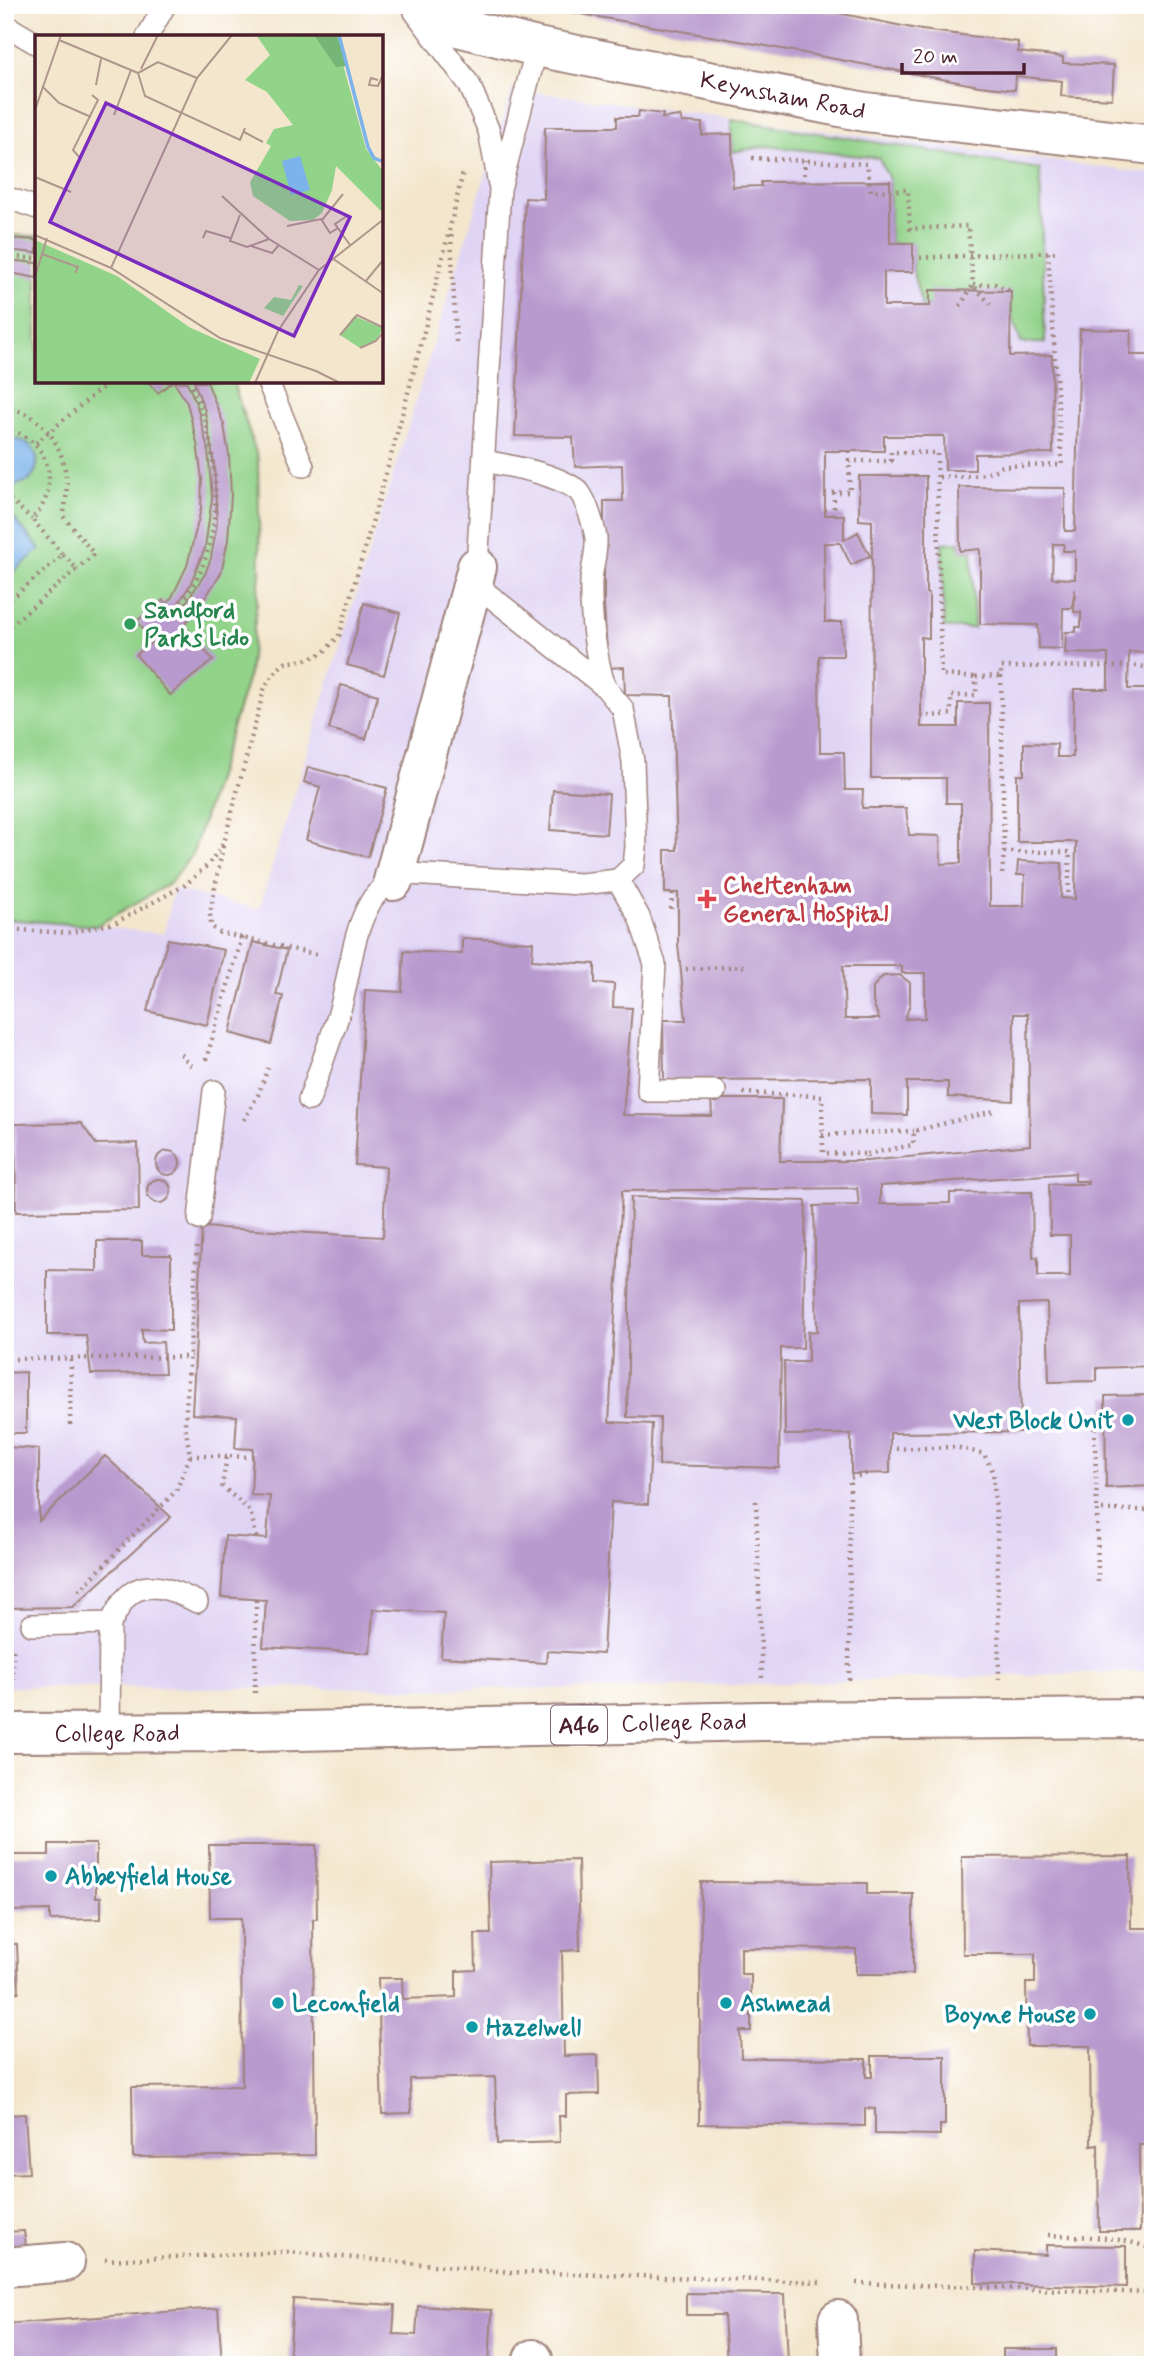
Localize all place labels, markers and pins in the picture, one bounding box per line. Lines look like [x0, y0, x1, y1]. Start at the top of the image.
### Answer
place label: Sandford Parks Lido [144, 596, 249, 655]
marker: Sandford Parks Lido [122, 616, 138, 632]
place label: Cheltenham General Hospital [723, 871, 888, 930]
marker: Cheltenham General Hospital [697, 889, 717, 909]
place label: West Block Unit [952, 1406, 1115, 1437]
marker: West Block Unit [1120, 1412, 1136, 1428]
place label: Abbeyfield House [65, 1862, 232, 1893]
marker: Abbeyfield House [43, 1868, 59, 1884]
place label: Leconfield [292, 1989, 400, 2020]
place label: Ashmead [740, 1989, 830, 2020]
marker: Leconfield [270, 1995, 286, 2011]
marker: Ashmead [718, 1995, 734, 2011]
place label: Boyne House [944, 2000, 1076, 2031]
marker: Boyne House [1082, 2006, 1098, 2022]
place label: Hazelwell [486, 2013, 581, 2044]
marker: Hazelwell [464, 2019, 480, 2035]

